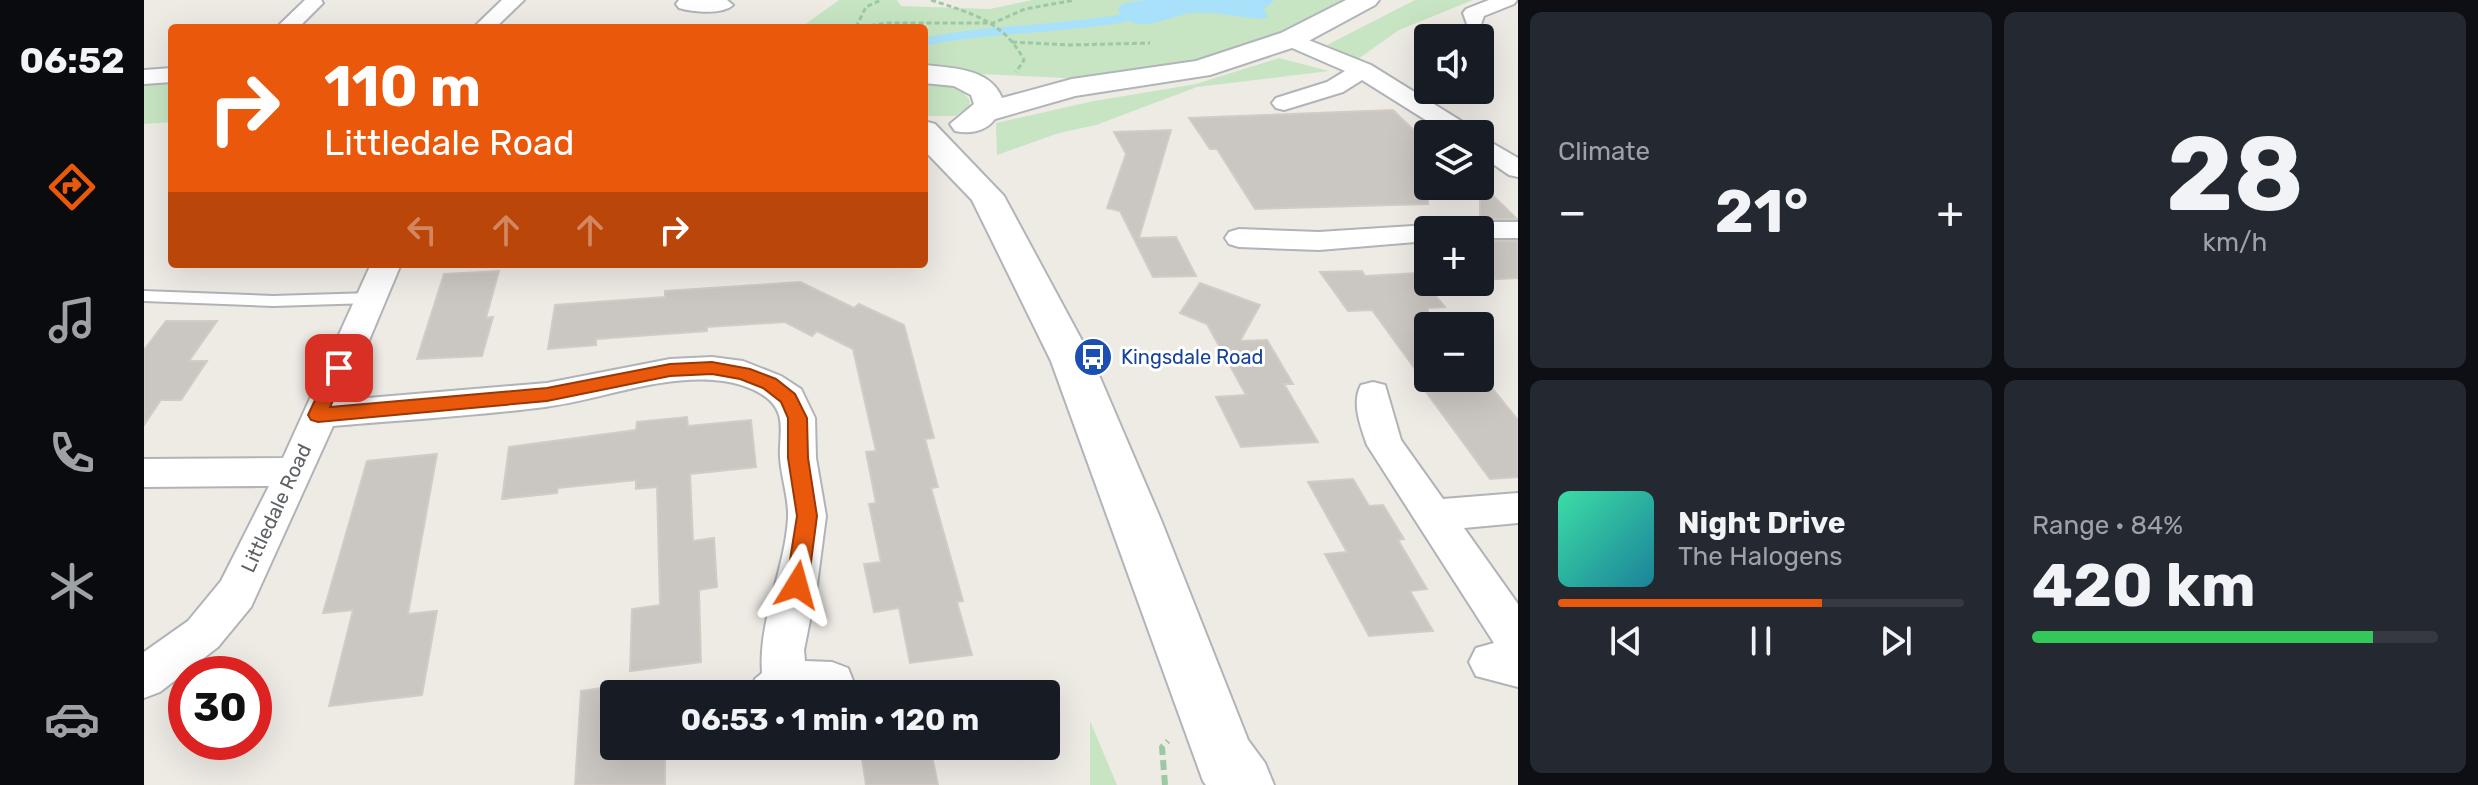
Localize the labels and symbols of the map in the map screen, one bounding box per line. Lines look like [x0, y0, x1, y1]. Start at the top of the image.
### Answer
pin [305, 334, 373, 402]
bus stop icon: Kingsdale Road [1072, 336, 1114, 378]
place label: Kingsdale Road [1121, 345, 1263, 369]
street label: Littledale Road [236, 440, 316, 576]
position arrow [755, 543, 839, 627]
speed limit sign: 30 [168, 656, 272, 760]

